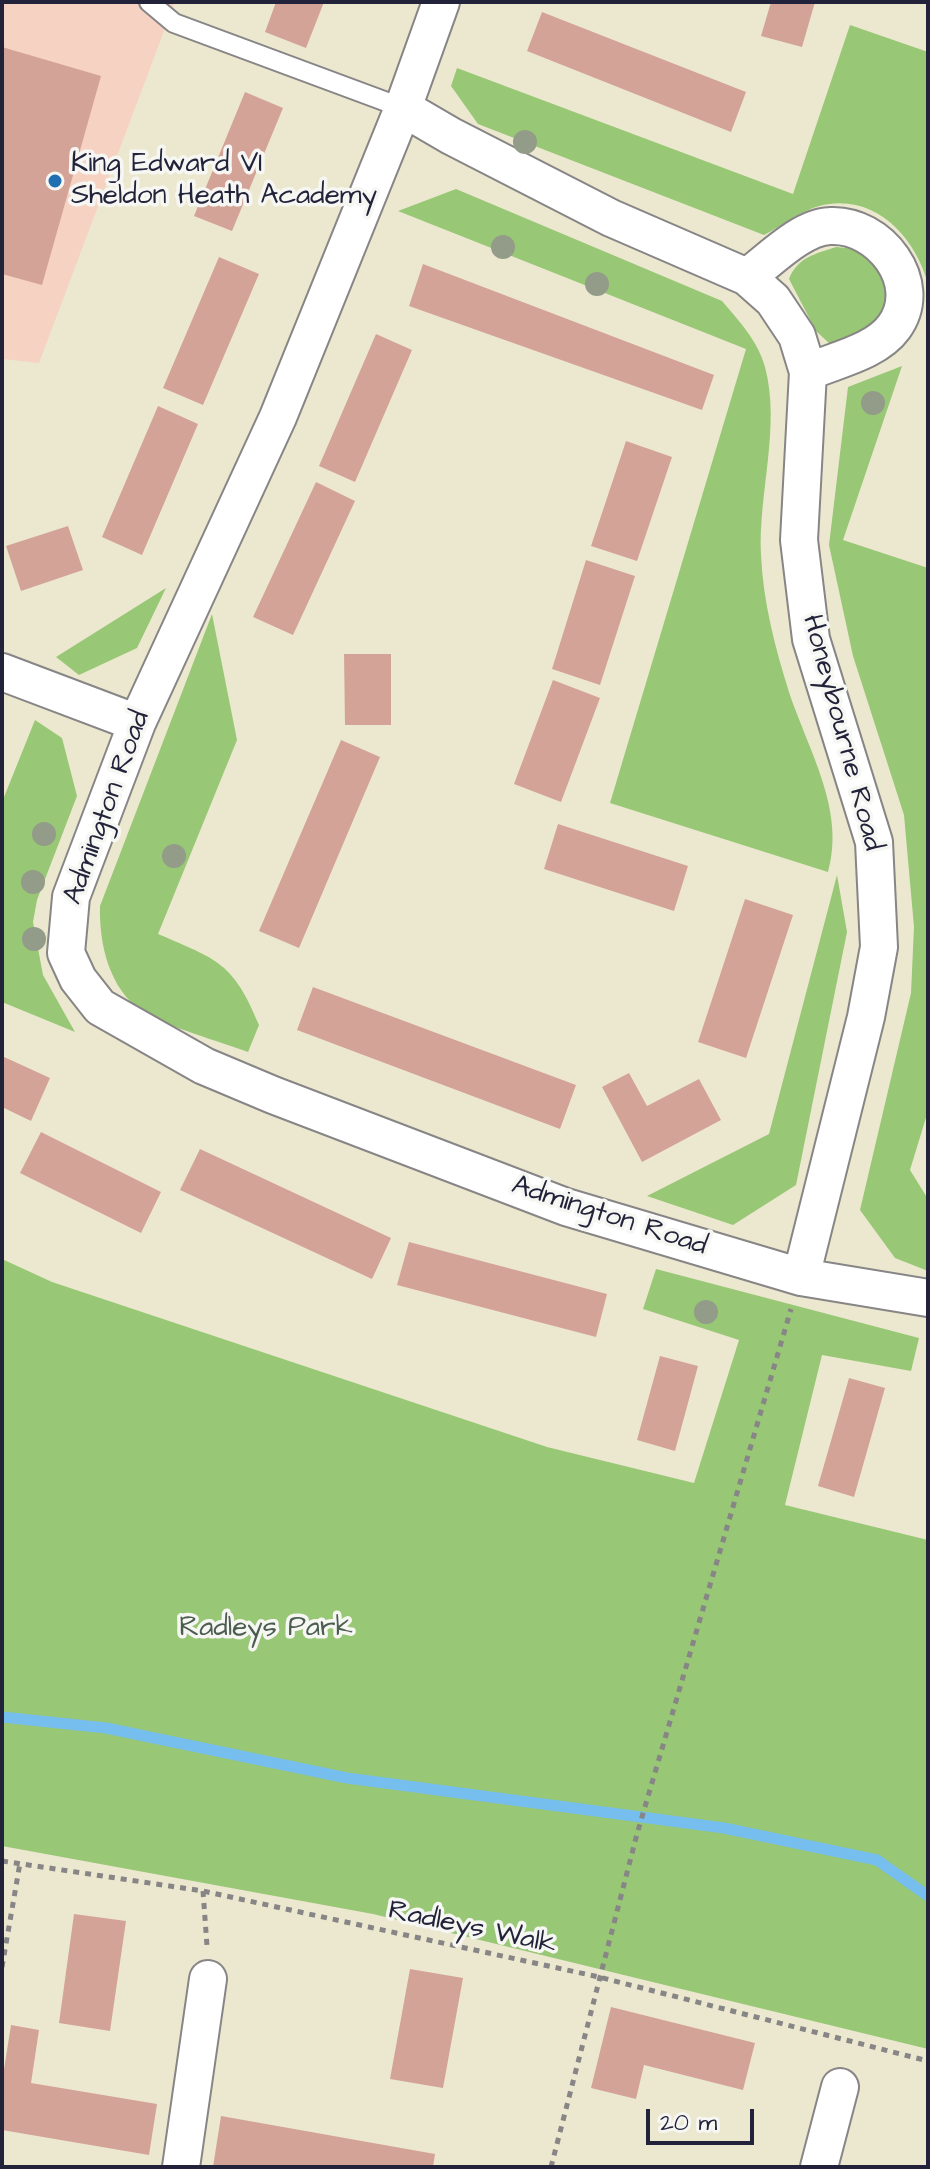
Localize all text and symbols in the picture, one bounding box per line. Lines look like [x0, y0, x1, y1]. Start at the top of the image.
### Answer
place label: King Edward VI Sheldon Heath Academy [71, 148, 377, 214]
marker: King Edward VI Sheldon Heath Academy [46, 172, 64, 190]
street label: Honeybourne Road [793, 611, 889, 855]
street label: Admington Road [57, 707, 159, 909]
street label: Admington Road [507, 1170, 711, 1264]
park label: Radleys Park [179, 1612, 353, 1646]
street label: Radleys Walk [385, 1895, 559, 1963]
scale bar [650, 2093, 758, 2143]
text: 20 m [660, 2106, 717, 2140]

